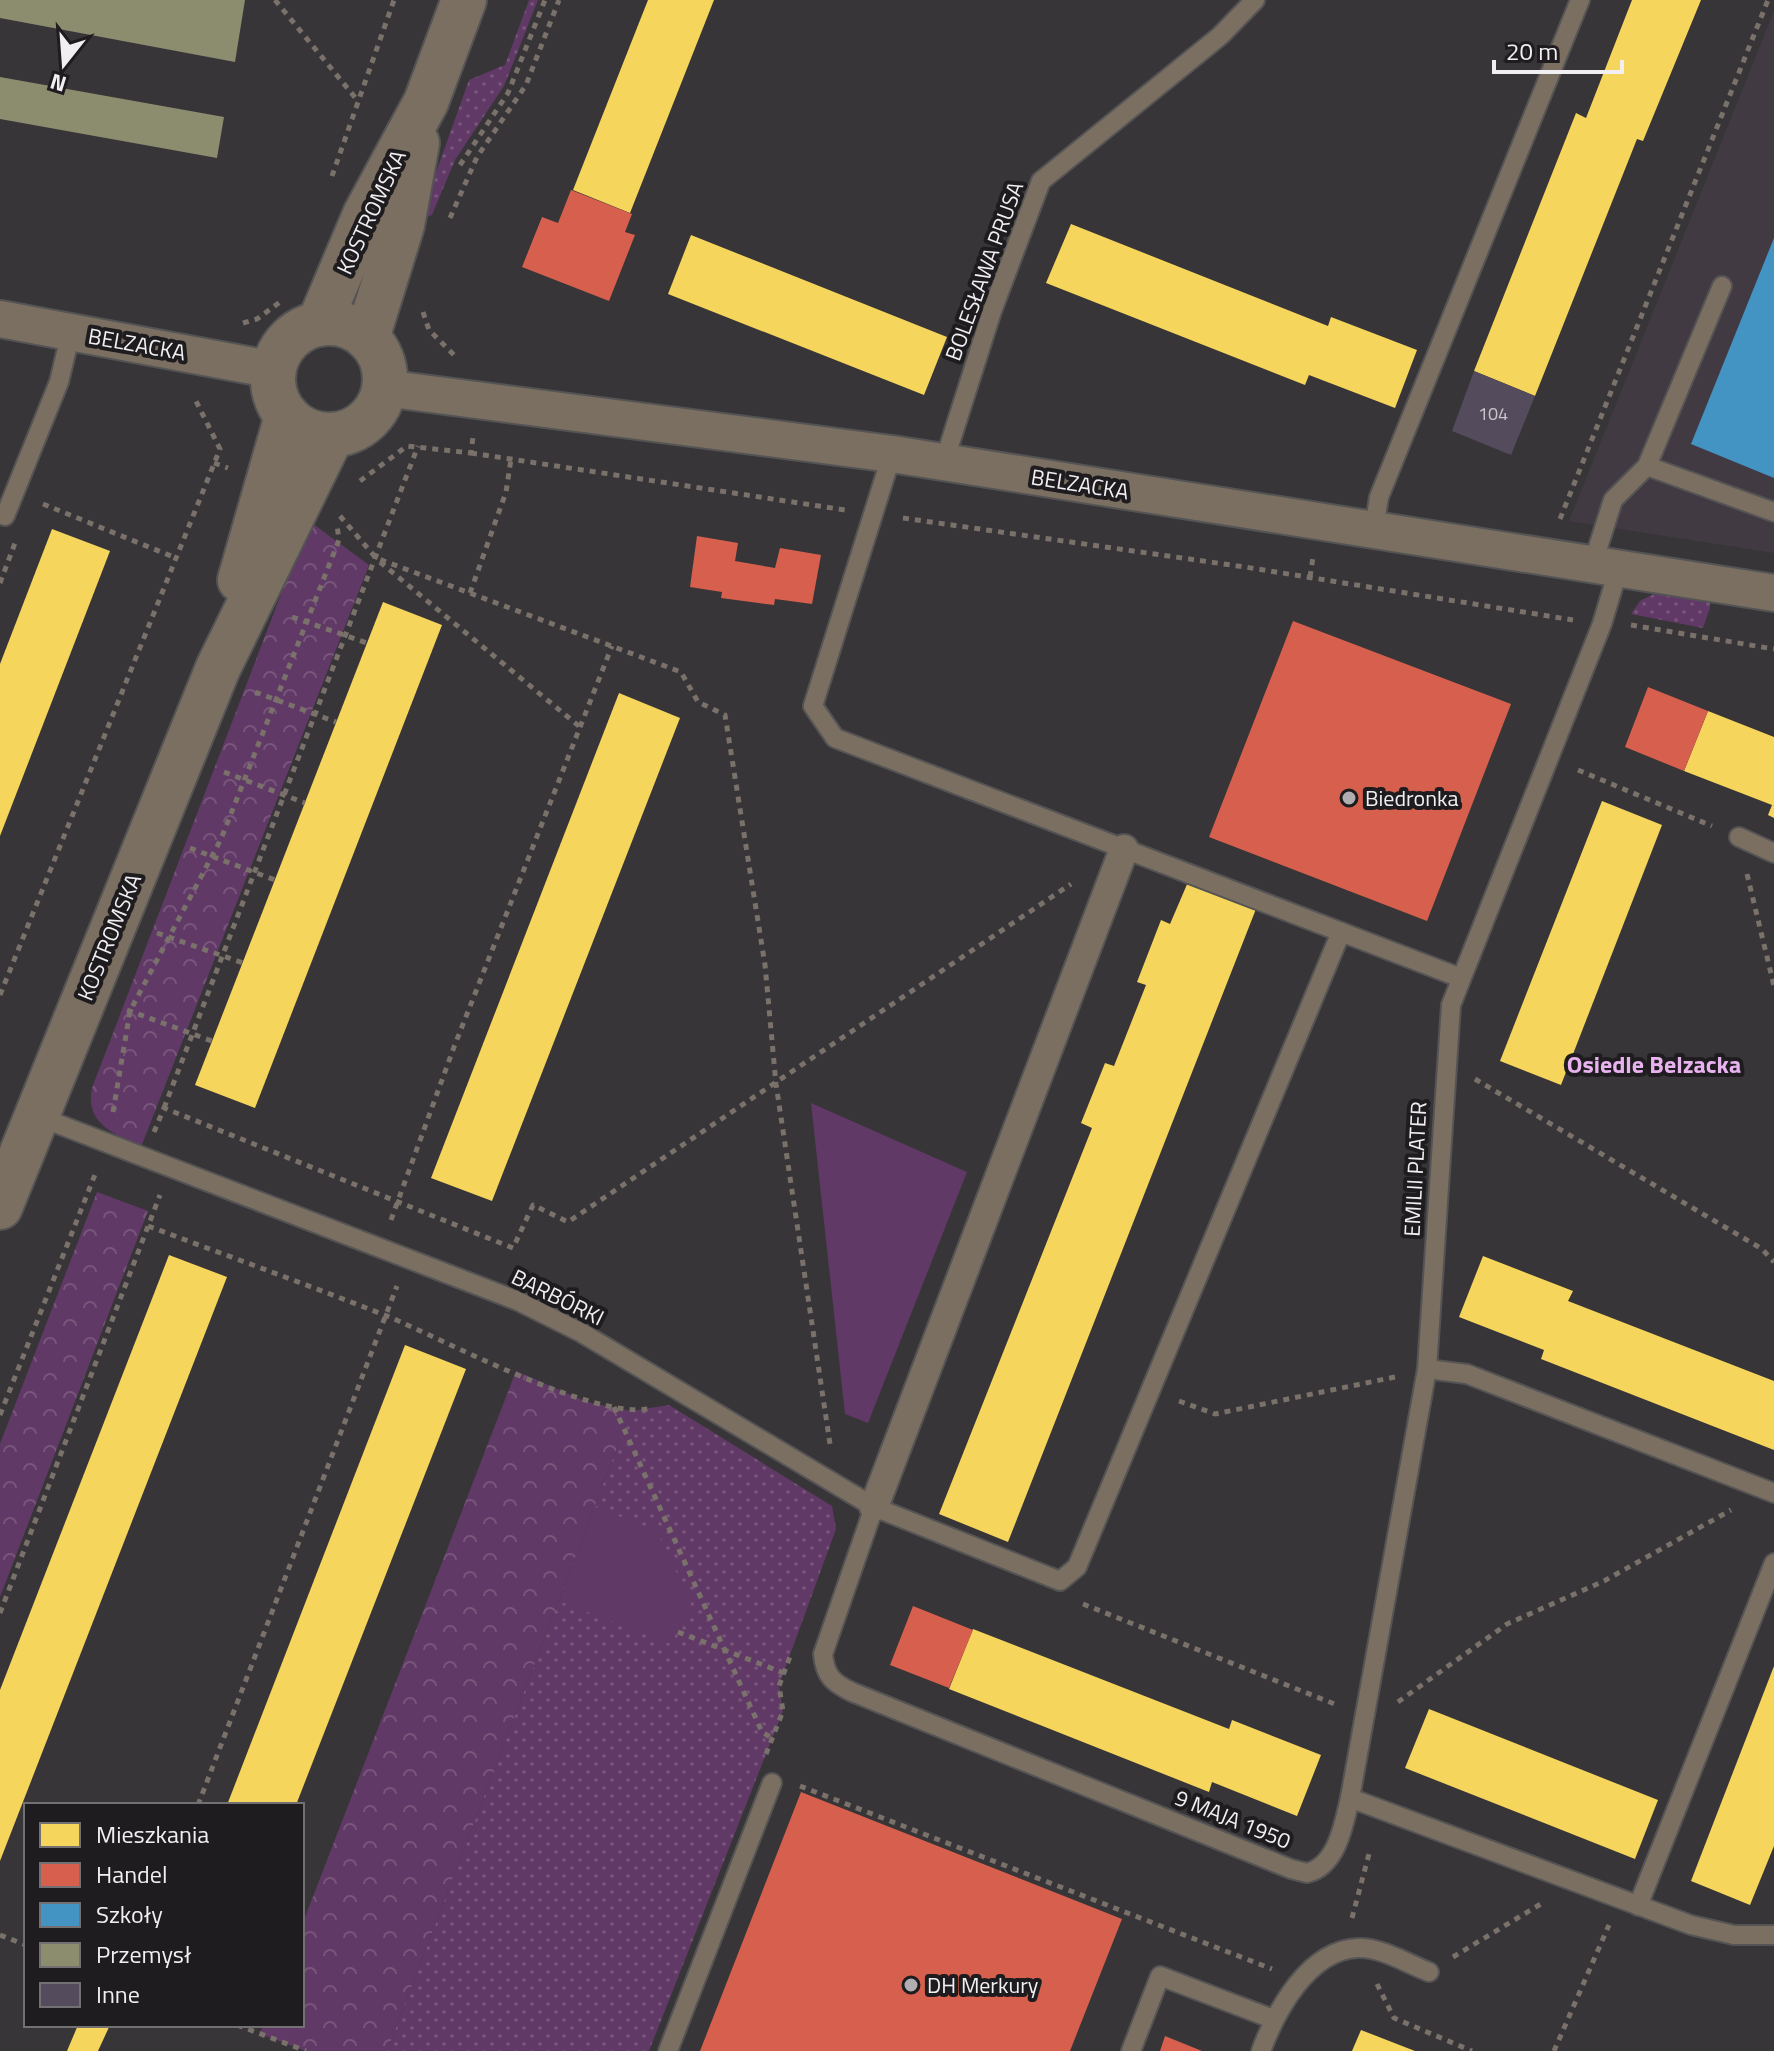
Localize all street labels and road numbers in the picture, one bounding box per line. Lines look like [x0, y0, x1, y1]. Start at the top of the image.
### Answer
street label: KOSTROMSKA [327, 144, 415, 280]
street label: BOLESŁAWA PRUSA [936, 177, 1032, 365]
street label: BELZACKA [86, 319, 188, 369]
street label: BELZACKA [1029, 460, 1131, 508]
street label: KOSTROMSKA [68, 868, 150, 1006]
street label: EMILII PLATER [1394, 1101, 1436, 1237]
street label: BARBÓRKI [506, 1260, 610, 1334]
street label: 9 MAJA 1950 [1170, 1780, 1296, 1858]

